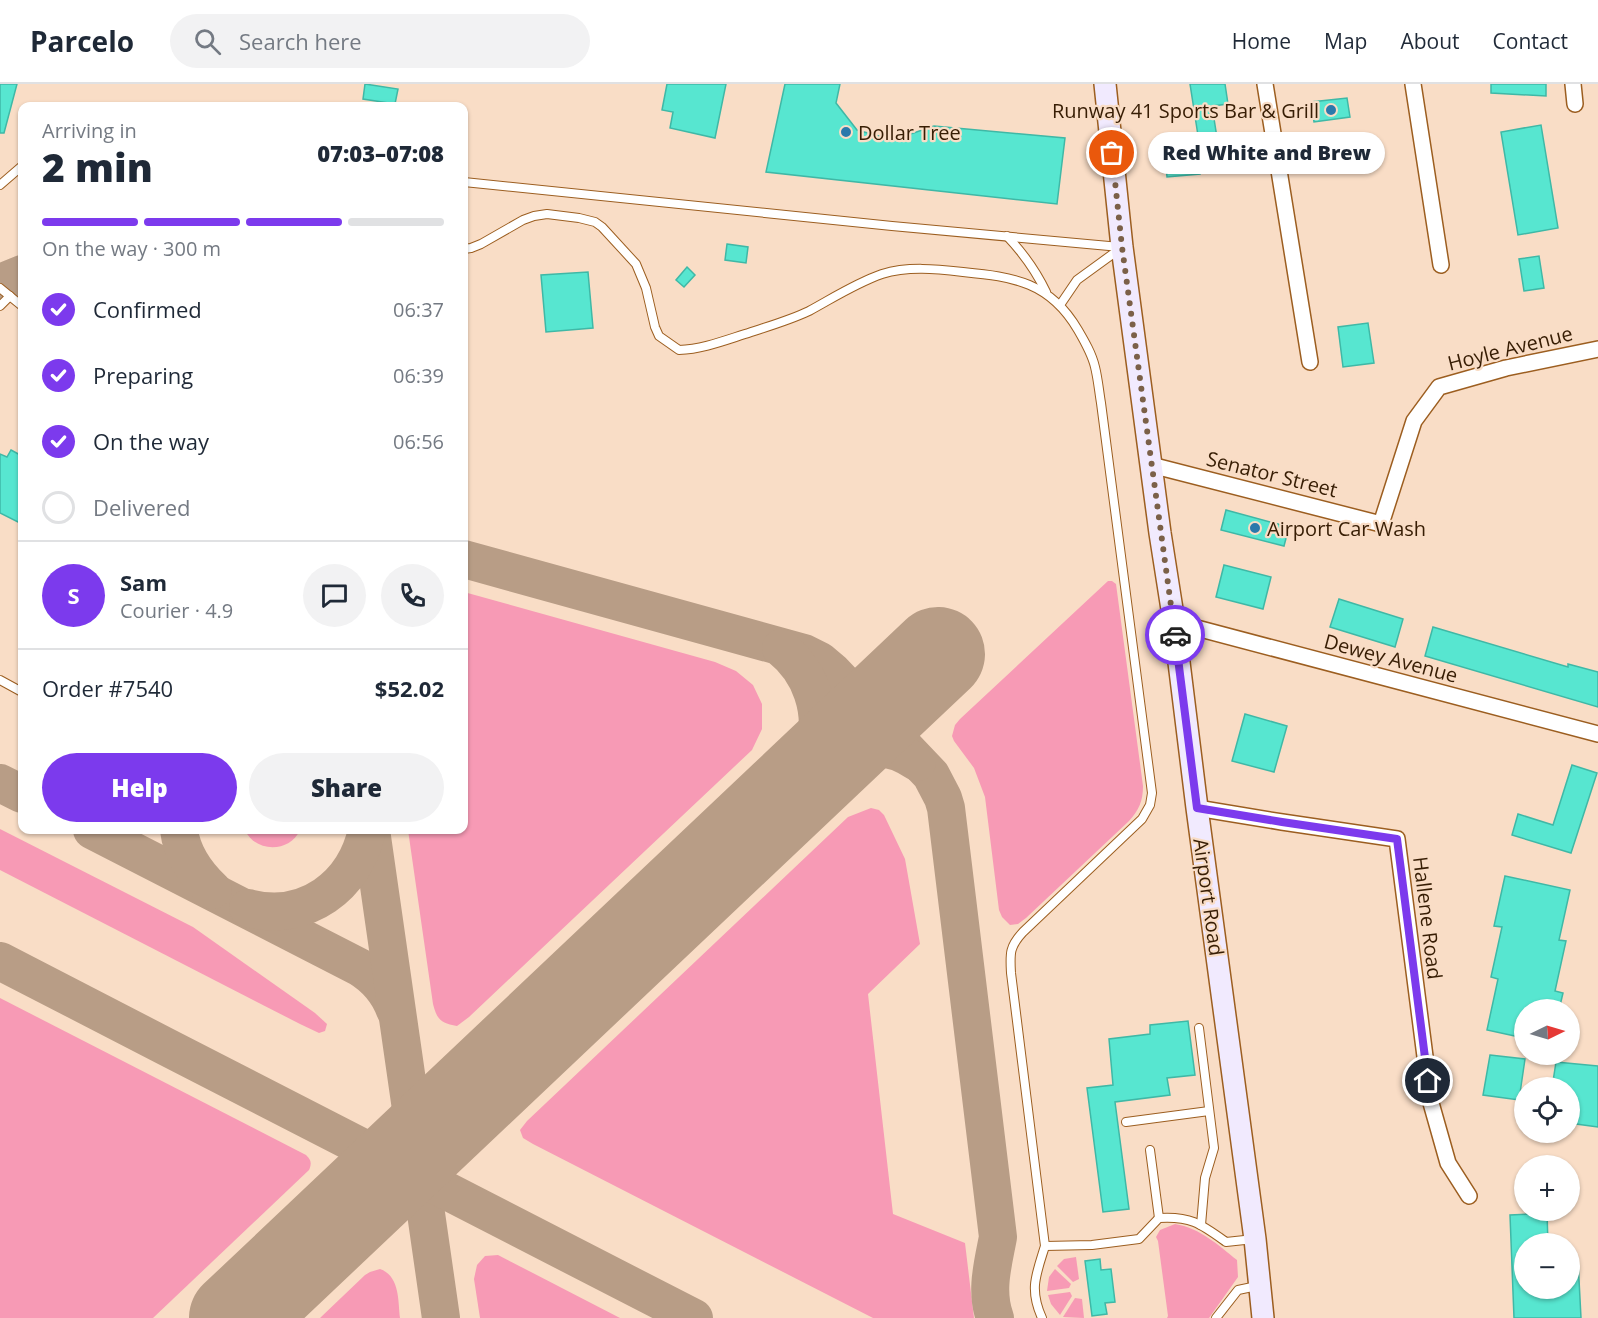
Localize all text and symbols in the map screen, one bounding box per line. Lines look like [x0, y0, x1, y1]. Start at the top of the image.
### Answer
search box [170, 14, 590, 68]
text: Parcelo [30, 22, 134, 60]
icon: search [191, 25, 224, 58]
text: Search here [239, 26, 362, 56]
text: Home [1232, 27, 1291, 55]
text: Map [1324, 27, 1367, 55]
text: About [1400, 27, 1460, 55]
text: Contact [1493, 27, 1568, 55]
place label: Runway 41 Sports Bar & Grill [1052, 97, 1319, 124]
marker: Runway 41 Sports Bar & Grill [1324, 103, 1338, 117]
text: Arriving in [42, 117, 137, 144]
place label: Dollar Tree [858, 119, 961, 146]
marker: Dollar Tree [839, 125, 853, 139]
pin [1086, 127, 1137, 178]
callout: Red White and Brew [1148, 132, 1385, 174]
icon: bag [1095, 136, 1128, 169]
text: 07:03–07:08 [317, 138, 444, 168]
text: Red White and Brew [1162, 139, 1371, 166]
text: 2 min [42, 140, 153, 193]
text: On the way · 300 m [42, 235, 221, 262]
icon: check [42, 293, 75, 326]
text: Confirmed [93, 294, 202, 324]
text: 06:37 [393, 296, 444, 323]
street label: Hoyle Avenue [1445, 319, 1575, 377]
icon: check [42, 359, 75, 392]
text: Preparing [93, 360, 193, 390]
text: 06:39 [393, 362, 444, 389]
icon: check [42, 425, 75, 458]
text: On the way [93, 426, 209, 456]
text: 06:56 [393, 428, 444, 455]
street label: Senator Street [1204, 445, 1340, 503]
text: Delivered [93, 492, 191, 522]
place label: Airport Car Wash [1267, 515, 1426, 542]
marker: Airport Car Wash [1248, 521, 1262, 535]
button: chat [303, 564, 366, 627]
button: phone [381, 564, 444, 627]
text: Sam [120, 567, 167, 597]
text: S [67, 580, 80, 610]
text: Courier · 4.9 [120, 597, 233, 624]
courier [1145, 605, 1205, 665]
icon: car [1159, 619, 1192, 652]
street label: Dewey Avenue [1321, 627, 1461, 689]
text: Order #7540 [42, 673, 173, 703]
text: $52.02 [375, 673, 444, 703]
button: Help [42, 753, 237, 822]
button: Share [249, 753, 444, 822]
street label: Airport Road [1187, 837, 1231, 957]
street label: Hallene Road [1407, 855, 1449, 981]
north arrow [1514, 999, 1580, 1065]
map controls [1514, 999, 1580, 1299]
pin [1402, 1055, 1453, 1106]
icon: home [1411, 1064, 1444, 1097]
button: locate [1514, 1077, 1580, 1143]
button: + [1514, 1155, 1580, 1221]
button: − [1514, 1233, 1580, 1299]

